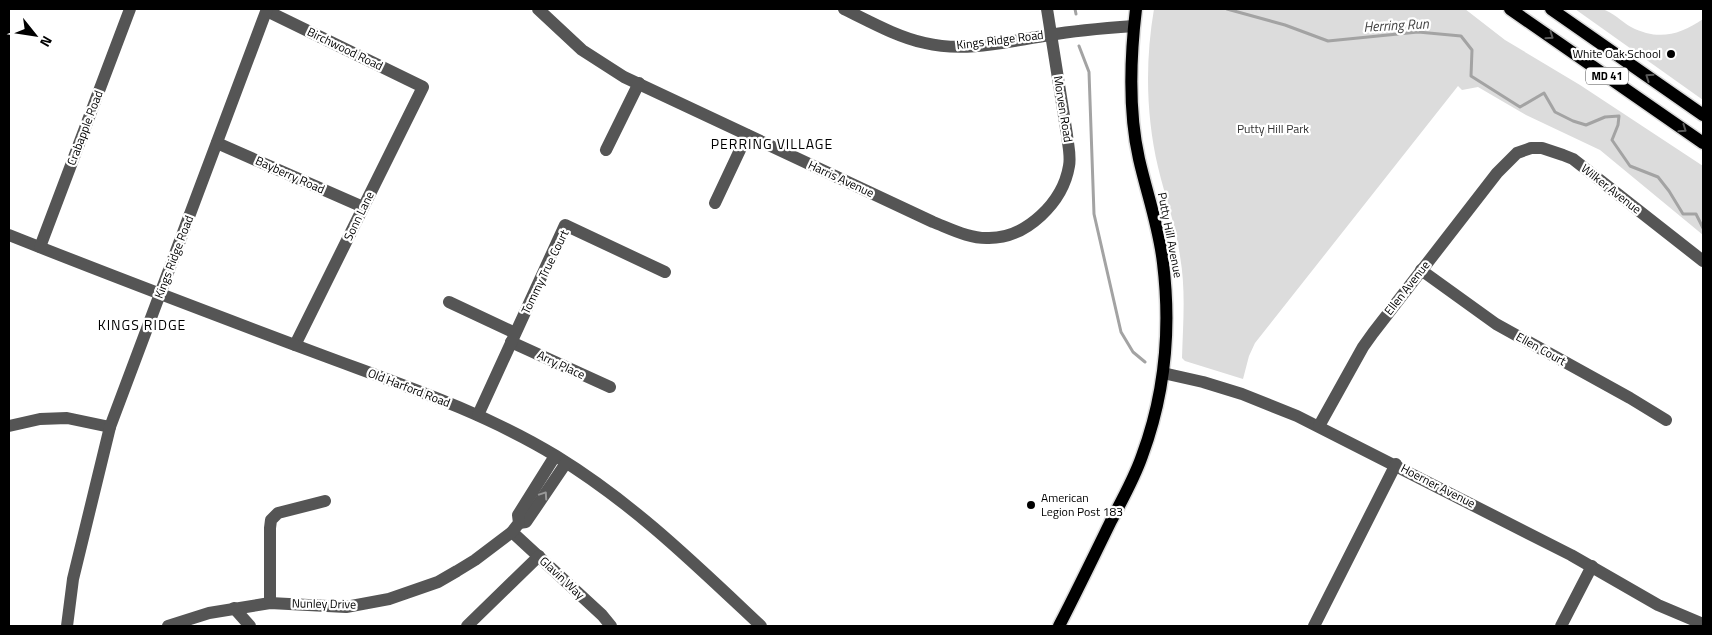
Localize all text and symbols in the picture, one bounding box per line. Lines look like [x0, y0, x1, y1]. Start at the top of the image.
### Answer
north arrow [10, 10, 60, 60]
water label: Herring Run [1363, 12, 1430, 37]
street label: Birchwood Road [304, 22, 386, 75]
street label: Kings Ridge Road [955, 25, 1045, 54]
one-way arrow [1545, 30, 1554, 40]
text: N [35, 32, 58, 51]
place label: White Oak School [1572, 44, 1661, 63]
marker: White Oak School [1665, 48, 1677, 60]
road number: MD 41 [1586, 68, 1628, 84]
street label: Morven Road [1049, 74, 1078, 144]
one-way arrow [1645, 74, 1655, 83]
street label: Crabapple Road [61, 88, 108, 168]
park label: Putty Hill Park [1237, 119, 1309, 138]
one-way arrow [1678, 123, 1687, 132]
district label: PERRING VILLAGE [711, 133, 833, 154]
street label: Bayberry Road [252, 151, 328, 198]
street label: Harris Avenue [805, 155, 877, 202]
street label: Wilker Avenue [1577, 159, 1646, 218]
street label: Sonn Lane [338, 188, 379, 244]
street label: Putty Hill Avenue [1153, 190, 1188, 279]
street label: Kings Ridge Road [149, 213, 198, 301]
street label: Tommy True Court [516, 226, 574, 317]
street label: Ellen Avenue [1379, 256, 1434, 319]
district label: KINGS RIDGE [98, 314, 186, 335]
street label: Ellen Court [1513, 327, 1571, 371]
street label: Arry Place [534, 345, 588, 384]
street label: Old Harford Road [365, 363, 453, 412]
street label: Hoerner Avenue [1398, 459, 1479, 513]
place label: American Legion Post 183 [1041, 488, 1123, 521]
one-way arrow [538, 492, 547, 501]
marker: American Legion Post 183 [1025, 499, 1037, 511]
street label: Glavin Way [535, 552, 589, 604]
street label: Nunley Drive [292, 593, 356, 614]

